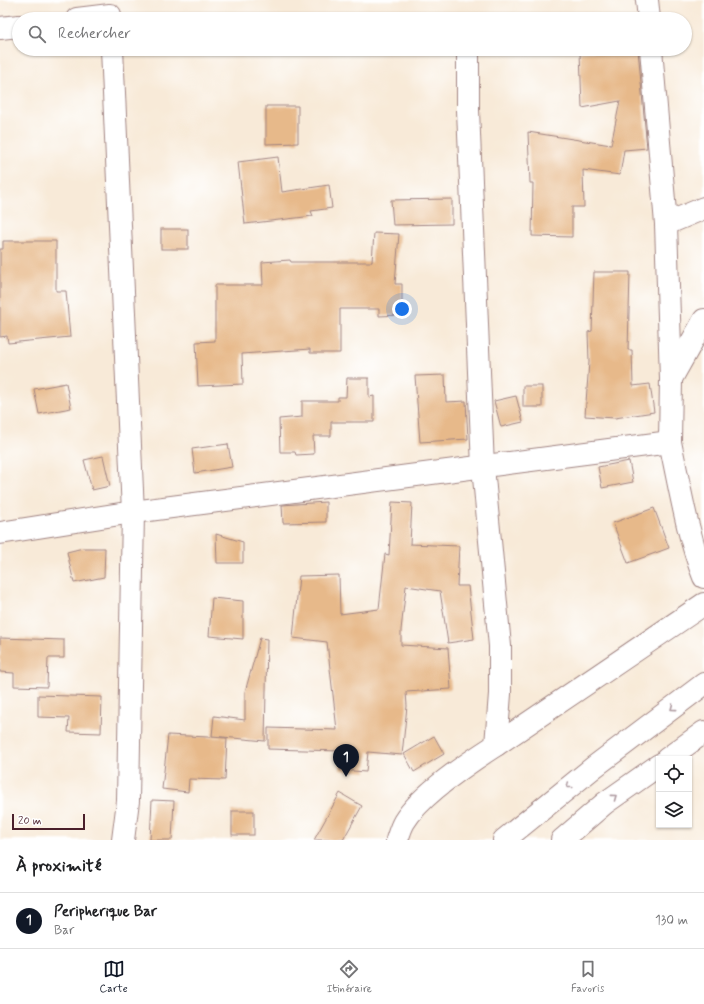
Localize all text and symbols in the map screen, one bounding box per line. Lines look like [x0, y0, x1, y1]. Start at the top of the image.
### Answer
search box [12, 12, 692, 56]
icon: search [26, 23, 48, 45]
text: Rechercher [58, 24, 131, 44]
your location [392, 299, 412, 319]
one-way arrow [670, 703, 677, 710]
pin: 1 [333, 744, 359, 777]
map controls [656, 756, 692, 828]
button: locate [656, 756, 692, 792]
one-way arrow [567, 782, 574, 789]
button: layers [656, 792, 692, 828]
one-way arrow [609, 795, 616, 802]
scale bar [12, 812, 85, 831]
text: 20 m [18, 814, 41, 828]
text: À proximité [16, 855, 101, 877]
text: Peripherique Bar [54, 902, 157, 922]
text: 1 [26, 912, 32, 929]
text: 130 m [655, 912, 688, 929]
text: Bar [54, 922, 74, 939]
tab: Carte [100, 958, 128, 996]
tab: Itinéraire [327, 958, 372, 996]
tab: Favoris [571, 958, 604, 996]

